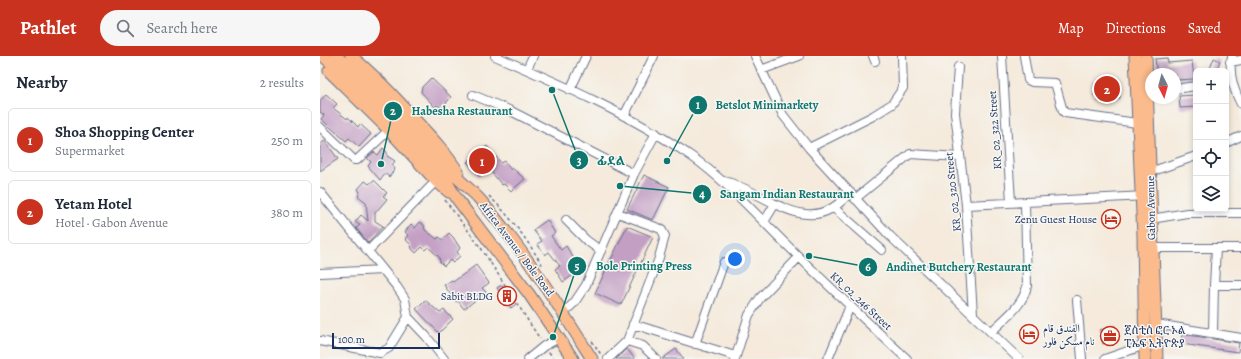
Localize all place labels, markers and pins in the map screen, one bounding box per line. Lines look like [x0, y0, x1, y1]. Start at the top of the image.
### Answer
pin: 2 [1094, 74, 1120, 104]
callout: Betslot Minimarkety [688, 93, 827, 117]
callout: Habesha Restaurant [383, 99, 520, 123]
pin: 1 [469, 146, 495, 176]
callout: ፊደል [569, 148, 633, 172]
callout: Sangam Indian Restaurant [692, 182, 862, 206]
hotel icon: Zenu Guest House [1100, 208, 1122, 230]
place label: Zenu Guest House [1015, 212, 1097, 227]
callout: Bole Printing Press [567, 254, 700, 278]
callout: Andinet Butchery Restaurant [858, 255, 1040, 279]
building icon: Sabit BLDG [496, 285, 518, 307]
place label: Sabit BLDG [441, 289, 493, 304]
place label: الفندق قام نام مسكن فلور [1042, 321, 1095, 351]
hotel icon: الفندق قام نام مسكن فلور [1018, 323, 1040, 345]
place label: ጀስቲስ ፎር ኦል ፒኤፍ ኢትዮጵያ [1124, 323, 1186, 351]
office icon: ጀስቲስ ፎር ኦል ፒኤፍ ኢትዮጵያ [1099, 325, 1121, 347]

